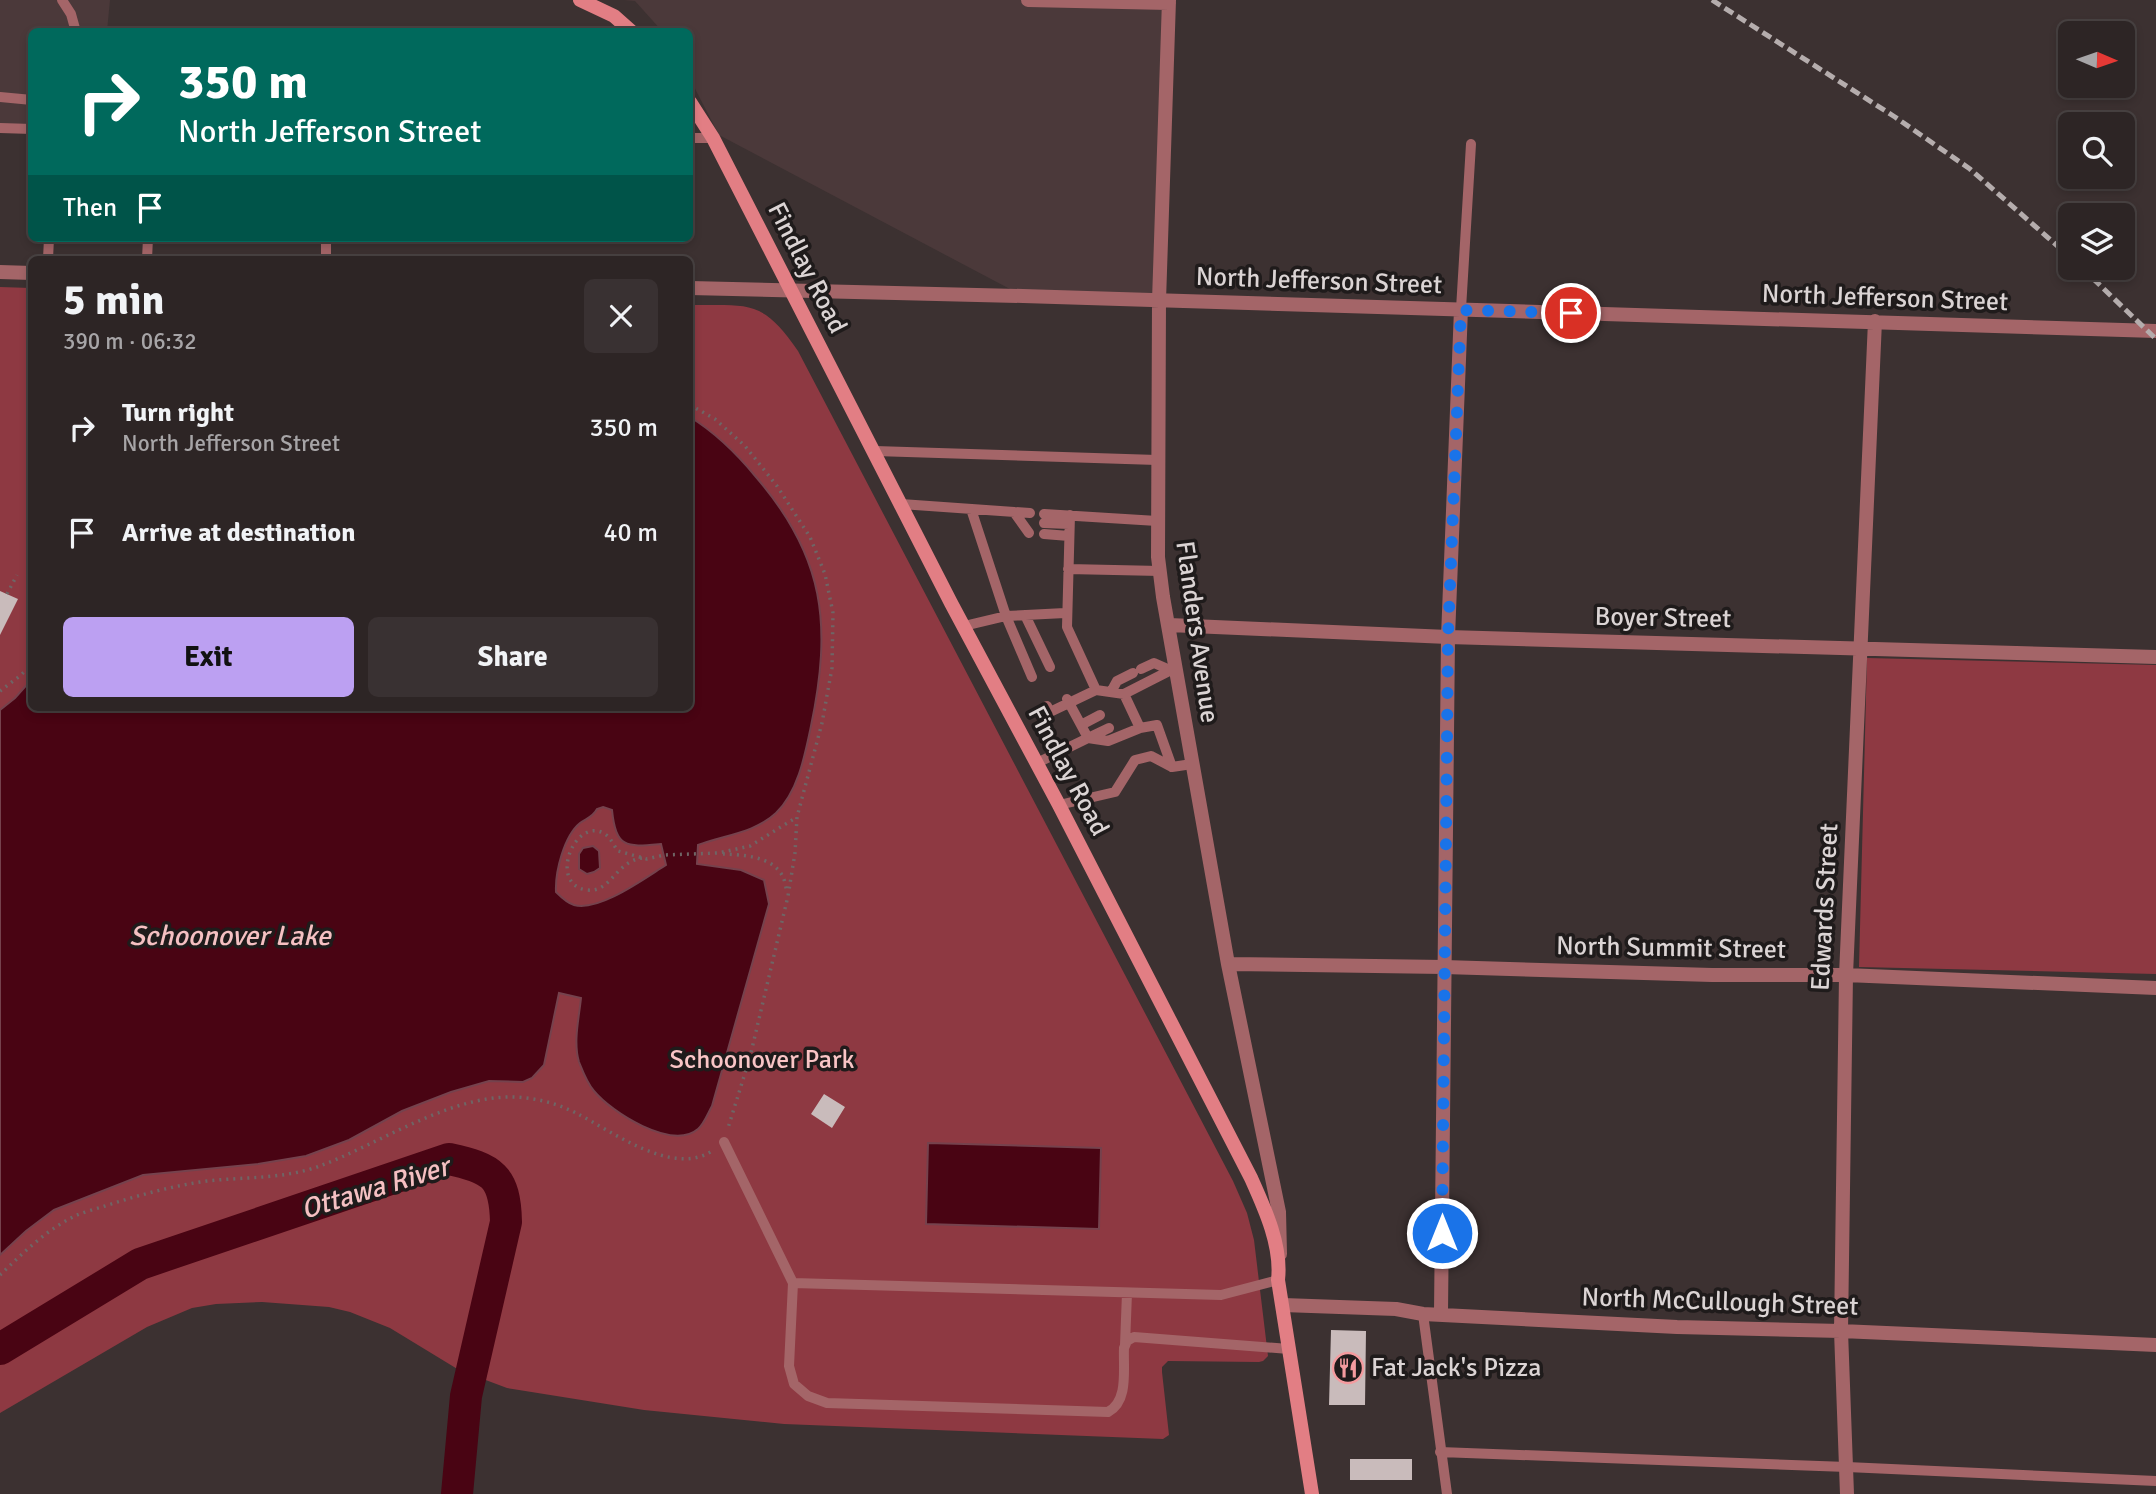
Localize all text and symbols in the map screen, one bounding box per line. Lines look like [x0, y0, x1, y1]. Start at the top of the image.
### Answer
north arrow [2058, 21, 2135, 98]
map controls [2058, 21, 2135, 280]
text: 350 m [178, 52, 308, 112]
icon: right [63, 56, 154, 147]
text: North Jefferson Street [178, 112, 481, 151]
button: search [2058, 112, 2135, 189]
icon: arrive [131, 189, 169, 227]
text: Then [63, 192, 117, 224]
street label: Findlay Road [760, 197, 854, 339]
button: layers [2058, 203, 2135, 280]
street label: North Jefferson Street [1195, 261, 1443, 301]
text: 5 min [63, 275, 164, 326]
street label: North Jefferson Street [1761, 278, 2009, 318]
button: close [584, 279, 658, 353]
pin [1541, 283, 1601, 343]
icon: arrive [1552, 294, 1590, 332]
text: 390 m · 06:32 [63, 327, 197, 356]
text: Turn right [122, 397, 234, 429]
icon: right [63, 409, 101, 447]
text: 350 m [589, 412, 658, 444]
text: North Jefferson Street [122, 429, 340, 458]
icon: arrive [63, 514, 101, 552]
text: Arrive at destination [122, 517, 355, 549]
text: 40 m [603, 517, 658, 549]
street label: Flanders Avenue [1168, 539, 1226, 725]
street label: Boyer Street [1594, 601, 1732, 635]
button: Exit [63, 617, 354, 697]
button: Share [368, 617, 658, 697]
street label: Findlay Road [1020, 701, 1116, 841]
street label: Edwards Street [1805, 822, 1845, 992]
water label: Schoonover Lake [129, 919, 333, 953]
street label: North Summit Street [1556, 930, 1786, 966]
park label: Schoonover Park [669, 1044, 855, 1076]
water label: Ottawa River [297, 1148, 457, 1227]
position arrow [1405, 1196, 1479, 1270]
street label: North McCullough Street [1581, 1281, 1859, 1323]
restaurant icon: Fat Jack's Pizza [1331, 1351, 1365, 1385]
place label: Fat Jack's Pizza [1371, 1352, 1541, 1384]

